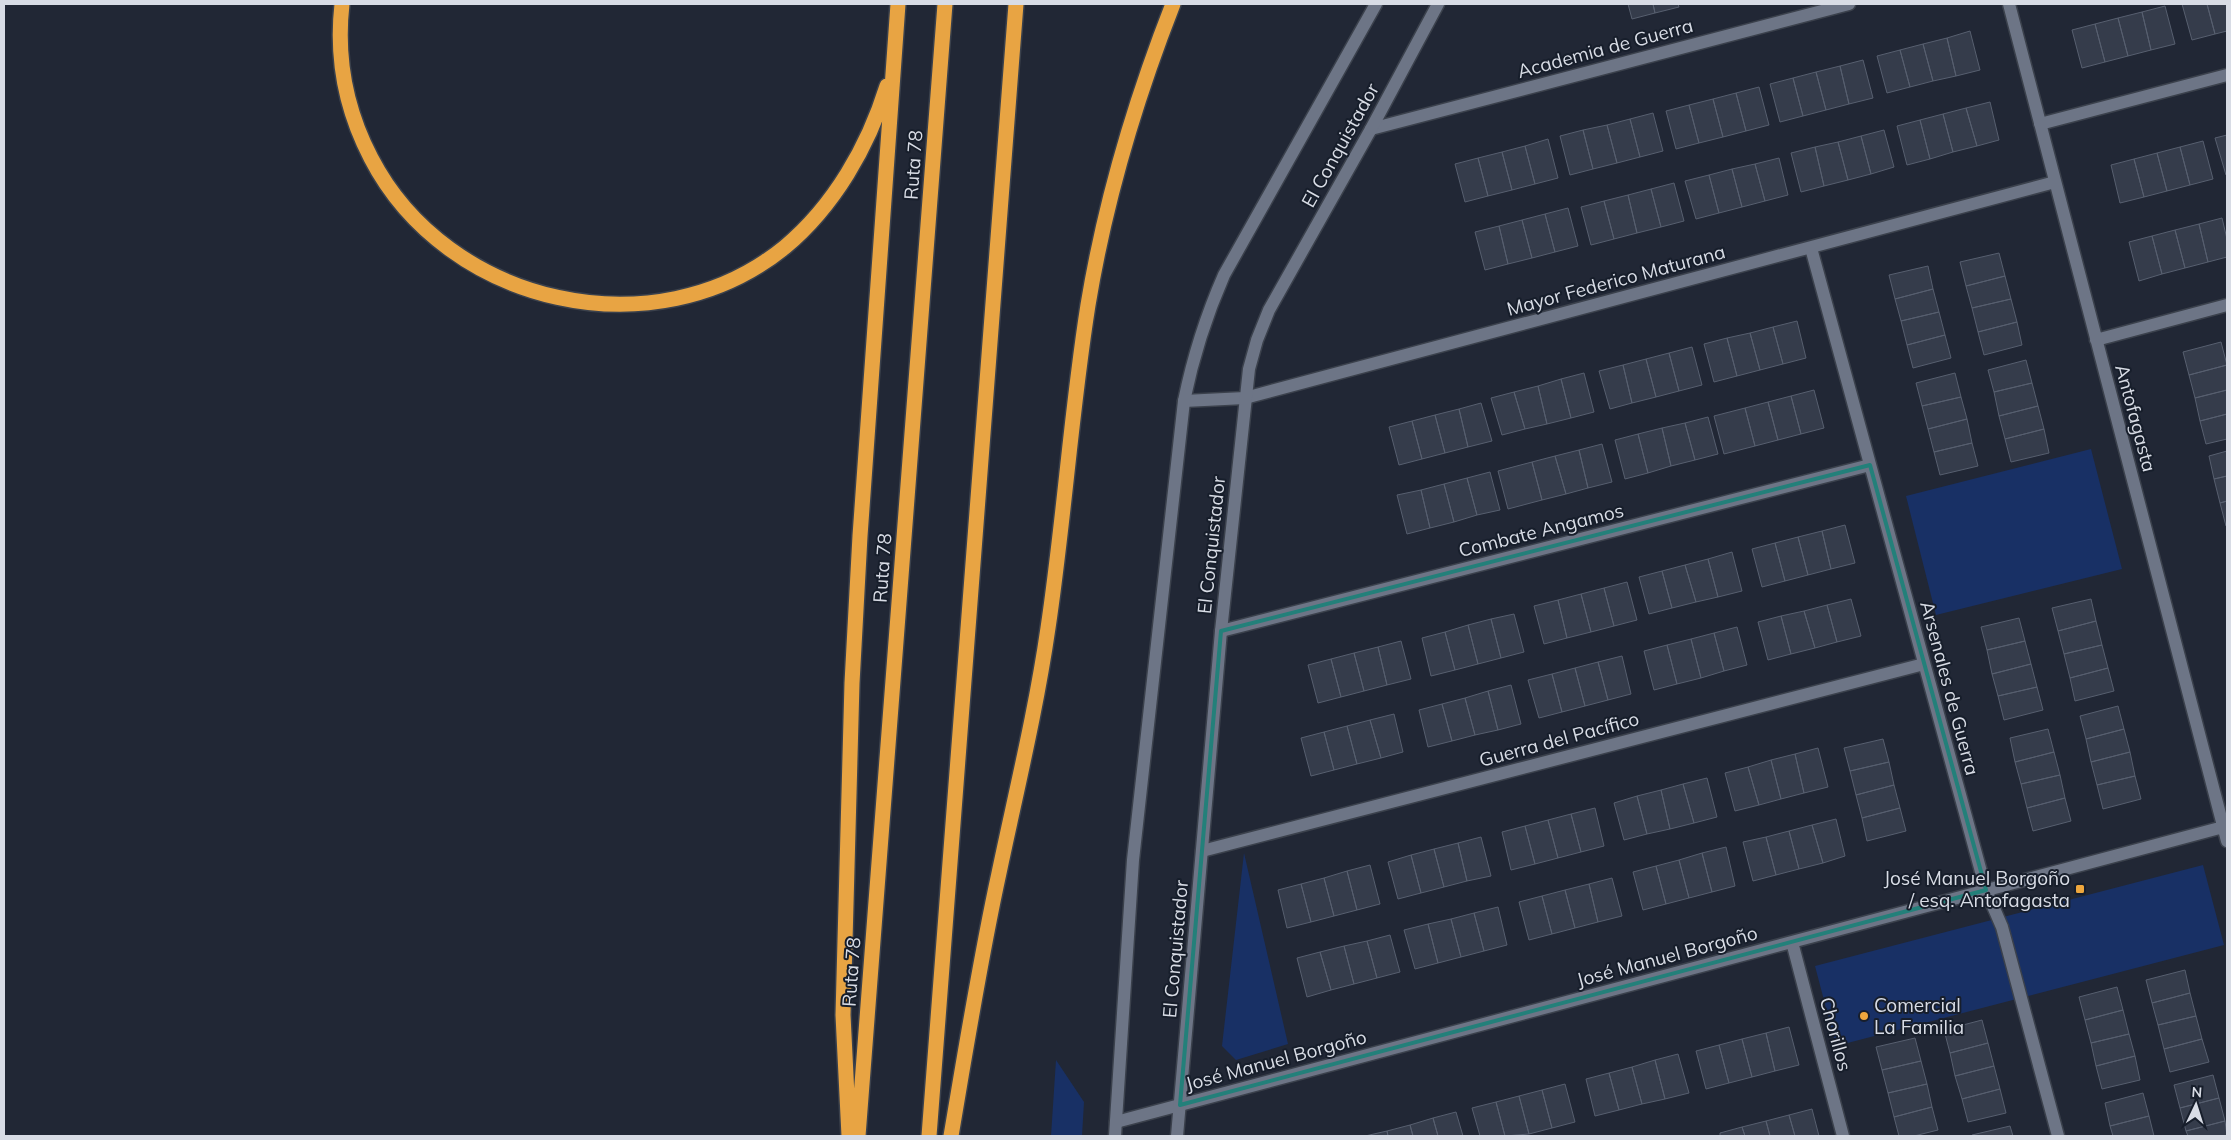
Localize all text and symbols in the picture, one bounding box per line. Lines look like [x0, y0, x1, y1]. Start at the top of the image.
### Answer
street label: Academia de Guerra [1515, 13, 1695, 83]
street label: El Conquistador [1296, 79, 1384, 211]
street label: Ruta 78 [899, 129, 927, 201]
street label: Mayor Federico Maturana [1504, 239, 1728, 321]
street label: Antofagasta [2110, 362, 2162, 474]
street label: El Conquistador [1192, 475, 1230, 615]
street label: Combate Angamos [1456, 498, 1626, 562]
street label: Ruta 78 [868, 532, 896, 604]
street label: Arsenales de Guerra [1915, 598, 1985, 778]
street label: Guerra del Pacífico [1476, 706, 1642, 772]
place label: José Manuel Borgoño / esq. Antofagasta [1884, 866, 2070, 912]
street label: El Conquistador [1157, 879, 1193, 1019]
marker: José Manuel Borgoño / esq. Antofagasta [2074, 883, 2086, 895]
street label: José Manuel Borgoño [1574, 920, 1760, 992]
street label: Ruta 78 [837, 936, 865, 1008]
place label: Comercial La Familia [1874, 993, 1964, 1039]
street label: Chorillos [1815, 994, 1857, 1074]
marker: Comercial La Familia [1858, 1010, 1870, 1022]
street label: José Manuel Borgoño [1183, 1024, 1369, 1096]
north arrow [2171, 1080, 2221, 1130]
text: N [2191, 1083, 2203, 1101]

